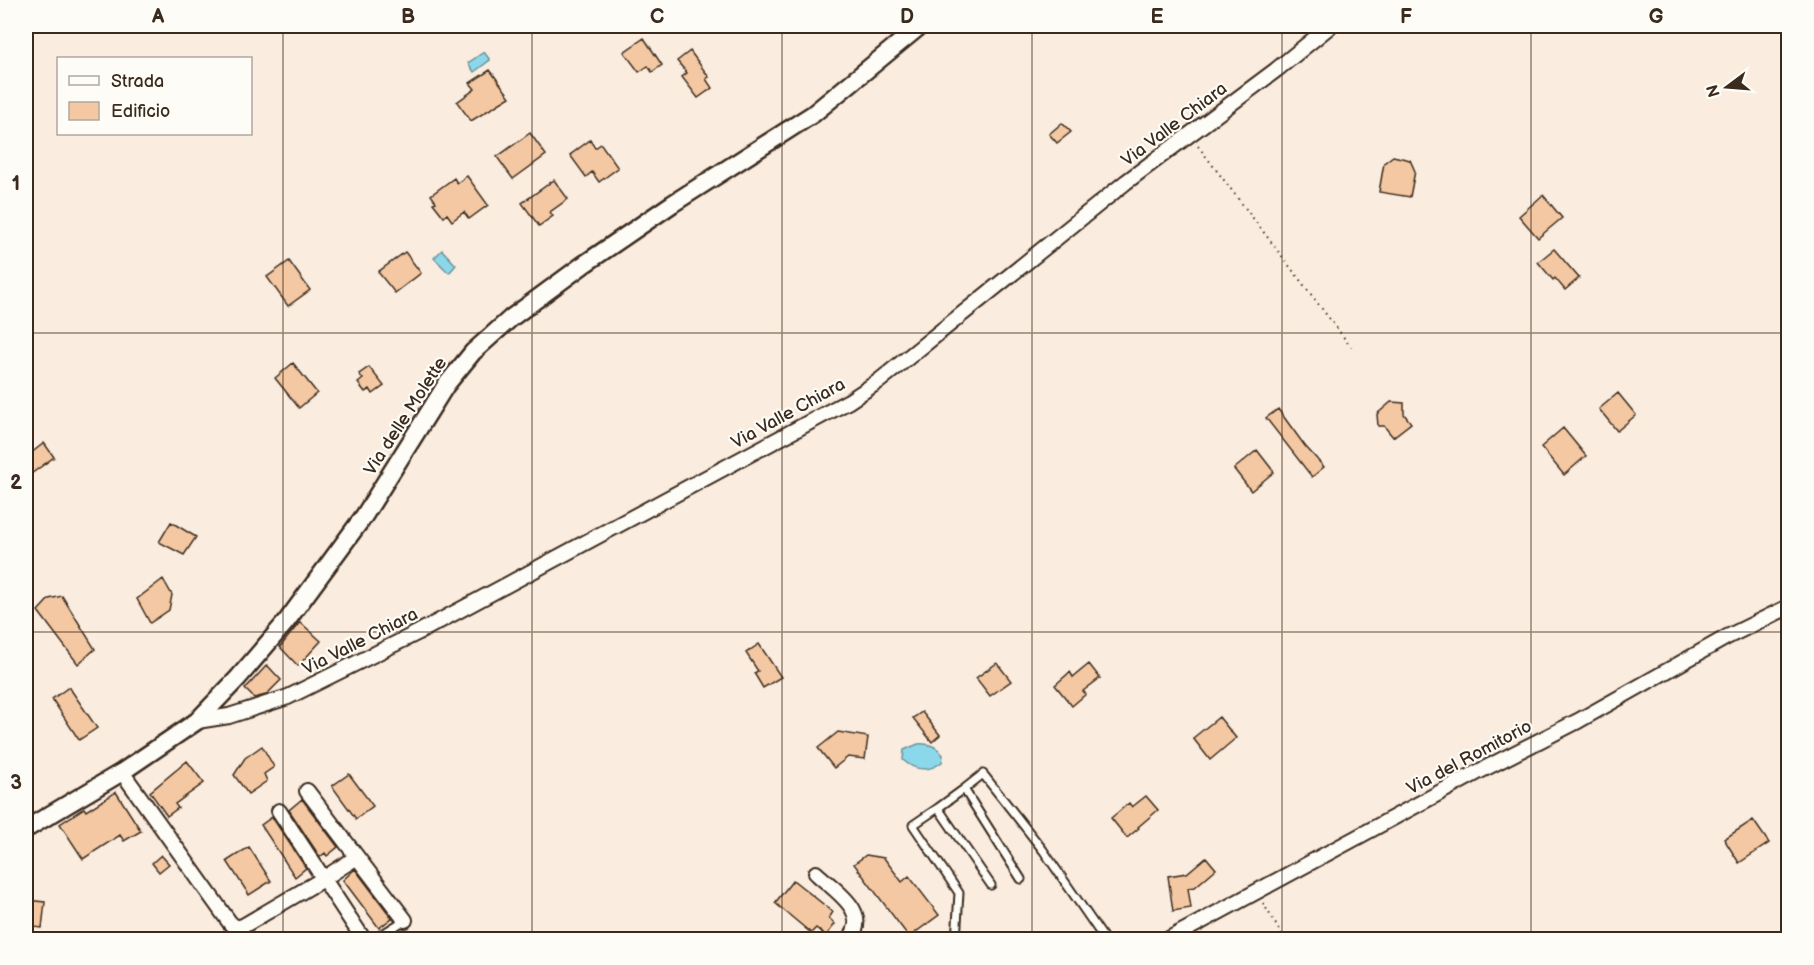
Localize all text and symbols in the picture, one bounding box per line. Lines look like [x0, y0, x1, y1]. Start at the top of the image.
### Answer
text: A [151, 5, 165, 29]
text: B [401, 5, 415, 29]
text: C [650, 5, 664, 29]
text: D [900, 5, 914, 29]
text: E [1151, 5, 1164, 29]
text: F [1400, 5, 1412, 29]
text: G [1649, 5, 1664, 29]
legend [57, 57, 252, 135]
north arrow [1697, 57, 1757, 117]
text: Strada [111, 71, 164, 92]
street label: Via Valle Chiara [1117, 78, 1231, 171]
text: N [1703, 82, 1725, 99]
text: Edificio [111, 101, 170, 122]
text: 1 [12, 172, 20, 196]
street label: Via delle Molette [359, 353, 452, 479]
street label: Via Valle Chiara [728, 374, 849, 453]
text: 2 [10, 471, 22, 495]
street label: Via Valle Chiara [299, 603, 421, 680]
street label: Via del Romitorio [1403, 716, 1535, 799]
text: 3 [10, 771, 22, 795]

